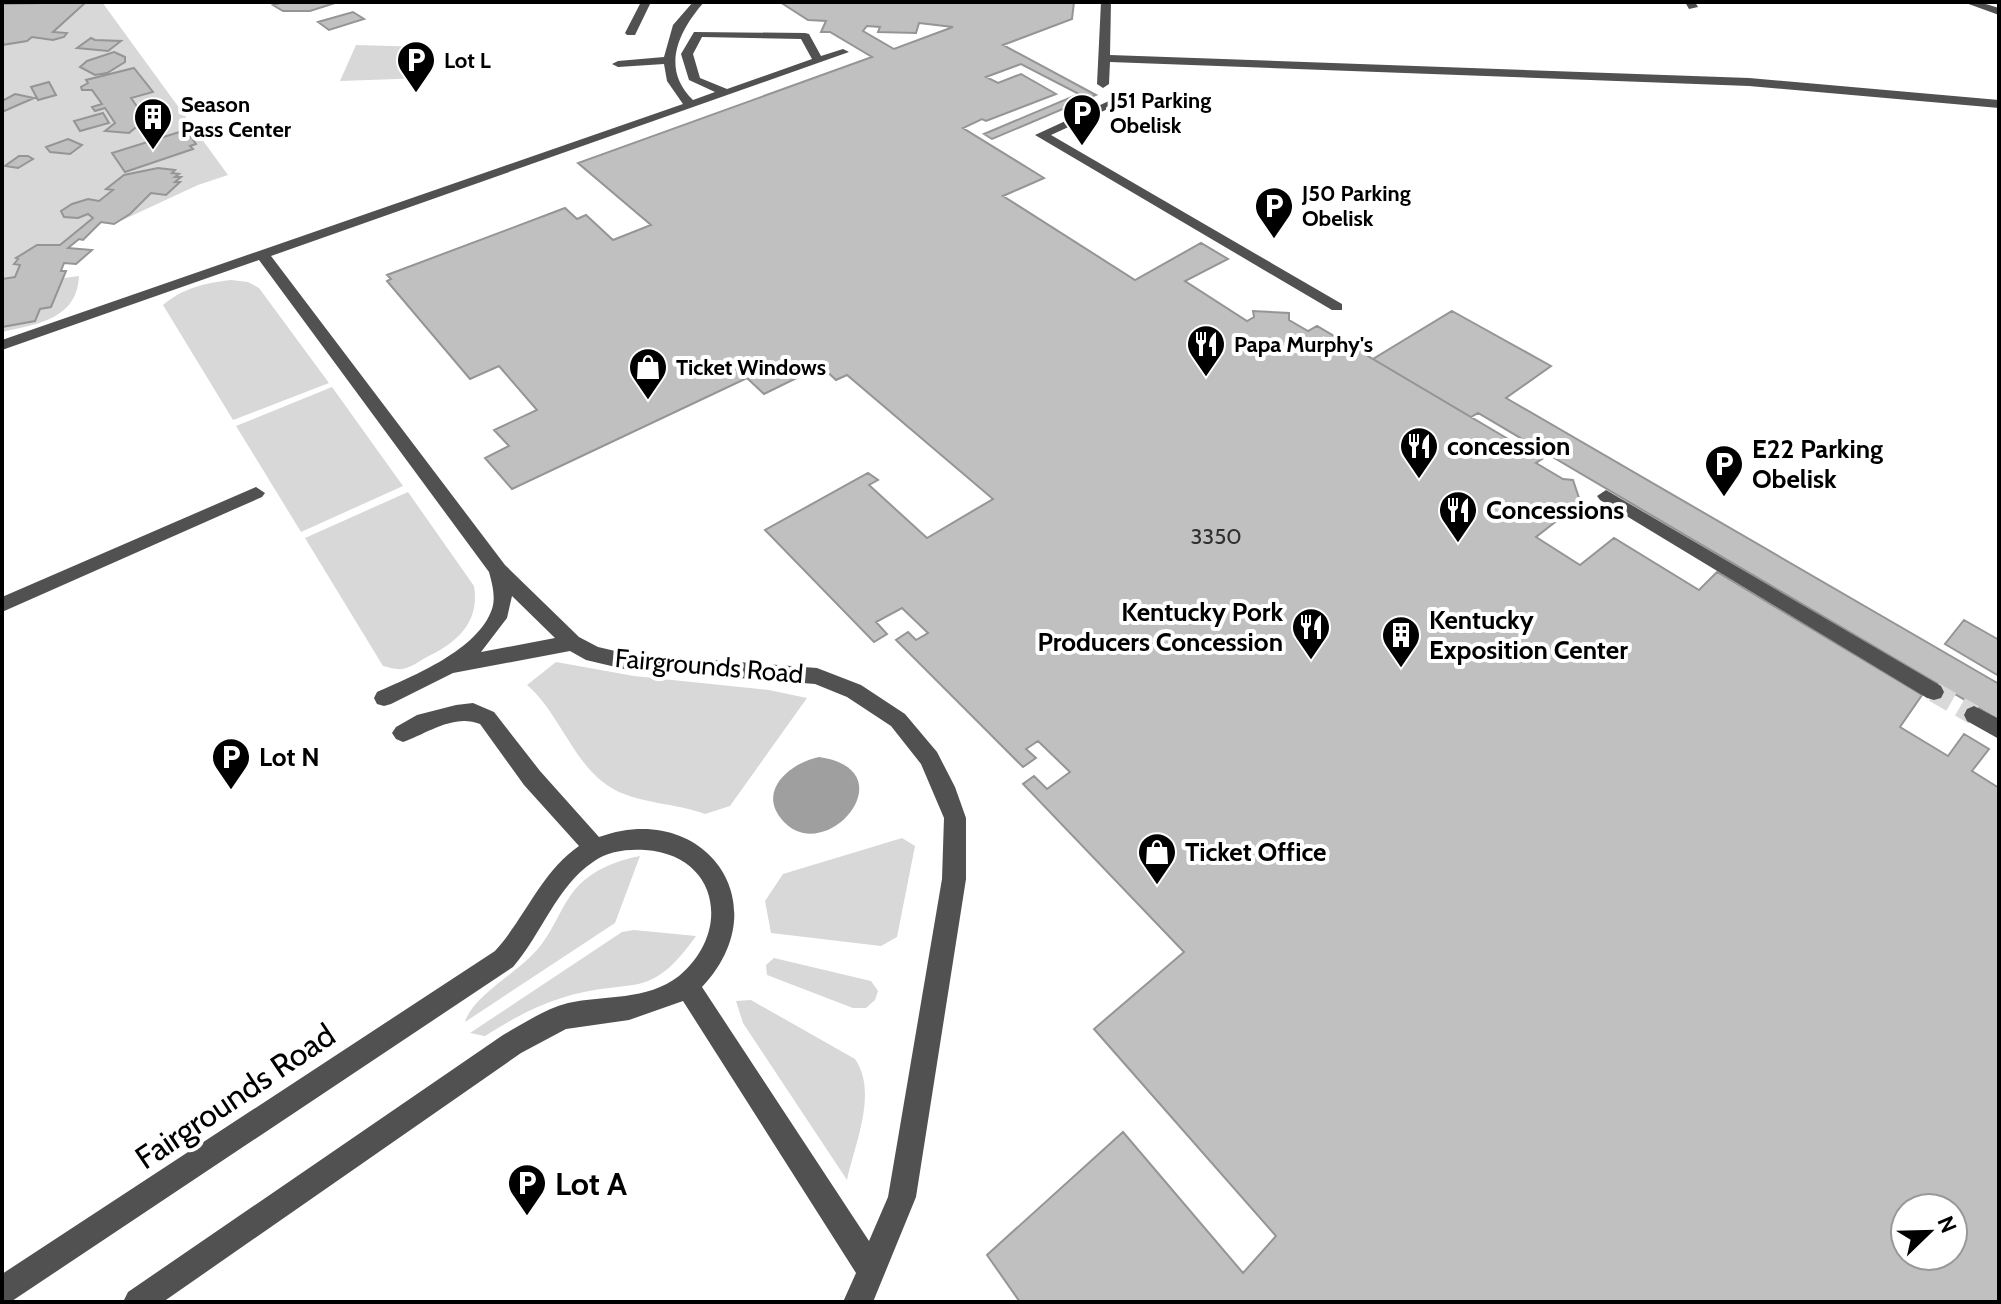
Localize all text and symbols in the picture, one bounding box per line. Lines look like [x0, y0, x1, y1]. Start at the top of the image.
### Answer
parking icon: Lot L [395, 39, 437, 94]
place label: Lot L [444, 47, 491, 74]
place label: J51 Parking Obelisk [1109, 87, 1211, 139]
place label: Season Pass Center [181, 91, 292, 143]
parking icon: J51 Parking Obelisk [1061, 92, 1103, 147]
building icon: Season Pass Center [132, 96, 174, 151]
place label: J50 Parking Obelisk [1301, 180, 1411, 232]
parking icon: J50 Parking Obelisk [1253, 185, 1295, 240]
restaurant icon: Papa Murphy's [1185, 323, 1227, 378]
place label: Papa Murphy's [1234, 331, 1373, 358]
shop icon: Ticket Windows [627, 346, 669, 401]
place label: Ticket Windows [676, 354, 826, 381]
restaurant icon: concession [1398, 425, 1440, 480]
place label: concession [1447, 430, 1570, 462]
place label: E22 Parking Obelisk [1752, 433, 1883, 495]
parking icon: E22 Parking Obelisk [1703, 443, 1745, 498]
restaurant icon: Concessions [1437, 489, 1479, 544]
place label: Concessions [1486, 494, 1624, 526]
house number: 3350 [1190, 523, 1242, 550]
place label: Kentucky Pork Producers Concession [1038, 596, 1283, 658]
place label: Kentucky Exposition Center [1429, 604, 1628, 666]
restaurant icon: Kentucky Pork Producers Concession [1290, 606, 1332, 661]
building icon: Kentucky Exposition Center [1380, 614, 1422, 669]
street label: Fairgrounds Road [614, 642, 804, 690]
parking icon: Lot N [210, 736, 252, 791]
place label: Lot N [259, 741, 320, 773]
shop icon: Ticket Office [1136, 831, 1178, 886]
place label: Ticket Office [1185, 836, 1327, 868]
street label: Fairgrounds Road [128, 1015, 342, 1177]
parking icon: Lot A [506, 1162, 548, 1217]
place label: Lot A [555, 1164, 627, 1203]
north arrow [1889, 1192, 1969, 1272]
text: N [1931, 1212, 1962, 1237]

